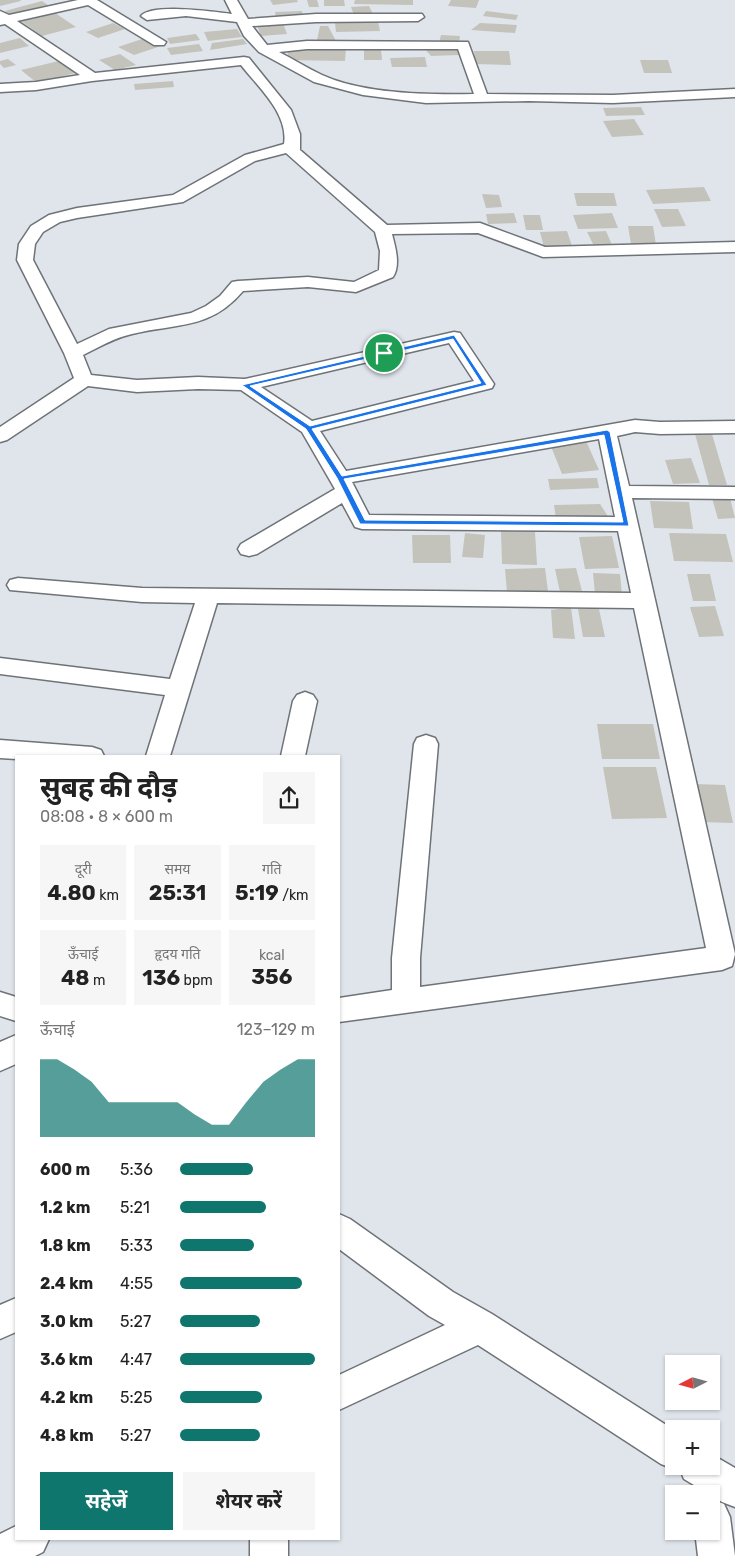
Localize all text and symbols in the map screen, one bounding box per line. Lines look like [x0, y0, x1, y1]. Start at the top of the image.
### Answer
pin [363, 332, 405, 374]
icon: arrive [370, 339, 398, 367]
text: सुबह की दौड़ [40, 771, 177, 804]
button: share [263, 772, 315, 824]
text: 08:08 · 8 × 600 m [40, 807, 173, 826]
text: दूरी [75, 861, 92, 878]
text: समय [165, 861, 190, 878]
text: गति [262, 861, 282, 878]
text: 4.80 [47, 880, 96, 905]
text: 25:31 [149, 880, 206, 905]
text: 5:19 [235, 880, 279, 905]
text: km [96, 887, 119, 904]
text: /km [279, 887, 309, 904]
text: ऊँचाई [68, 946, 98, 963]
text: हृदय गति [154, 946, 201, 963]
text: kcal [259, 947, 285, 964]
text: 356 [251, 964, 292, 989]
text: 48 [61, 965, 90, 990]
text: 136 [142, 965, 180, 990]
text: m [90, 972, 105, 989]
text: bpm [180, 972, 213, 989]
text: ऊँचाई [40, 1020, 75, 1039]
text: 123–129 m [237, 1020, 315, 1039]
text: 600 m [40, 1160, 90, 1179]
text: 5:36 [120, 1160, 153, 1179]
text: 1.2 km [40, 1198, 90, 1217]
text: 5:21 [120, 1198, 150, 1217]
text: 1.8 km [40, 1236, 91, 1255]
text: 5:33 [120, 1236, 153, 1255]
text: 2.4 km [40, 1274, 93, 1293]
text: 4:55 [120, 1274, 153, 1293]
text: 3.0 km [40, 1312, 93, 1331]
text: 5:27 [120, 1312, 151, 1331]
text: 3.6 km [40, 1350, 93, 1369]
text: 4:47 [120, 1350, 152, 1369]
north arrow [665, 1355, 720, 1410]
map controls [665, 1355, 720, 1540]
text: 4.2 km [40, 1388, 93, 1407]
text: 5:25 [120, 1388, 153, 1407]
button: + [665, 1420, 720, 1475]
text: 4.8 km [40, 1426, 94, 1445]
text: 5:27 [120, 1426, 151, 1445]
button: सहेजें [40, 1472, 173, 1530]
button: शेयर करें [183, 1472, 315, 1530]
button: − [665, 1485, 720, 1540]

